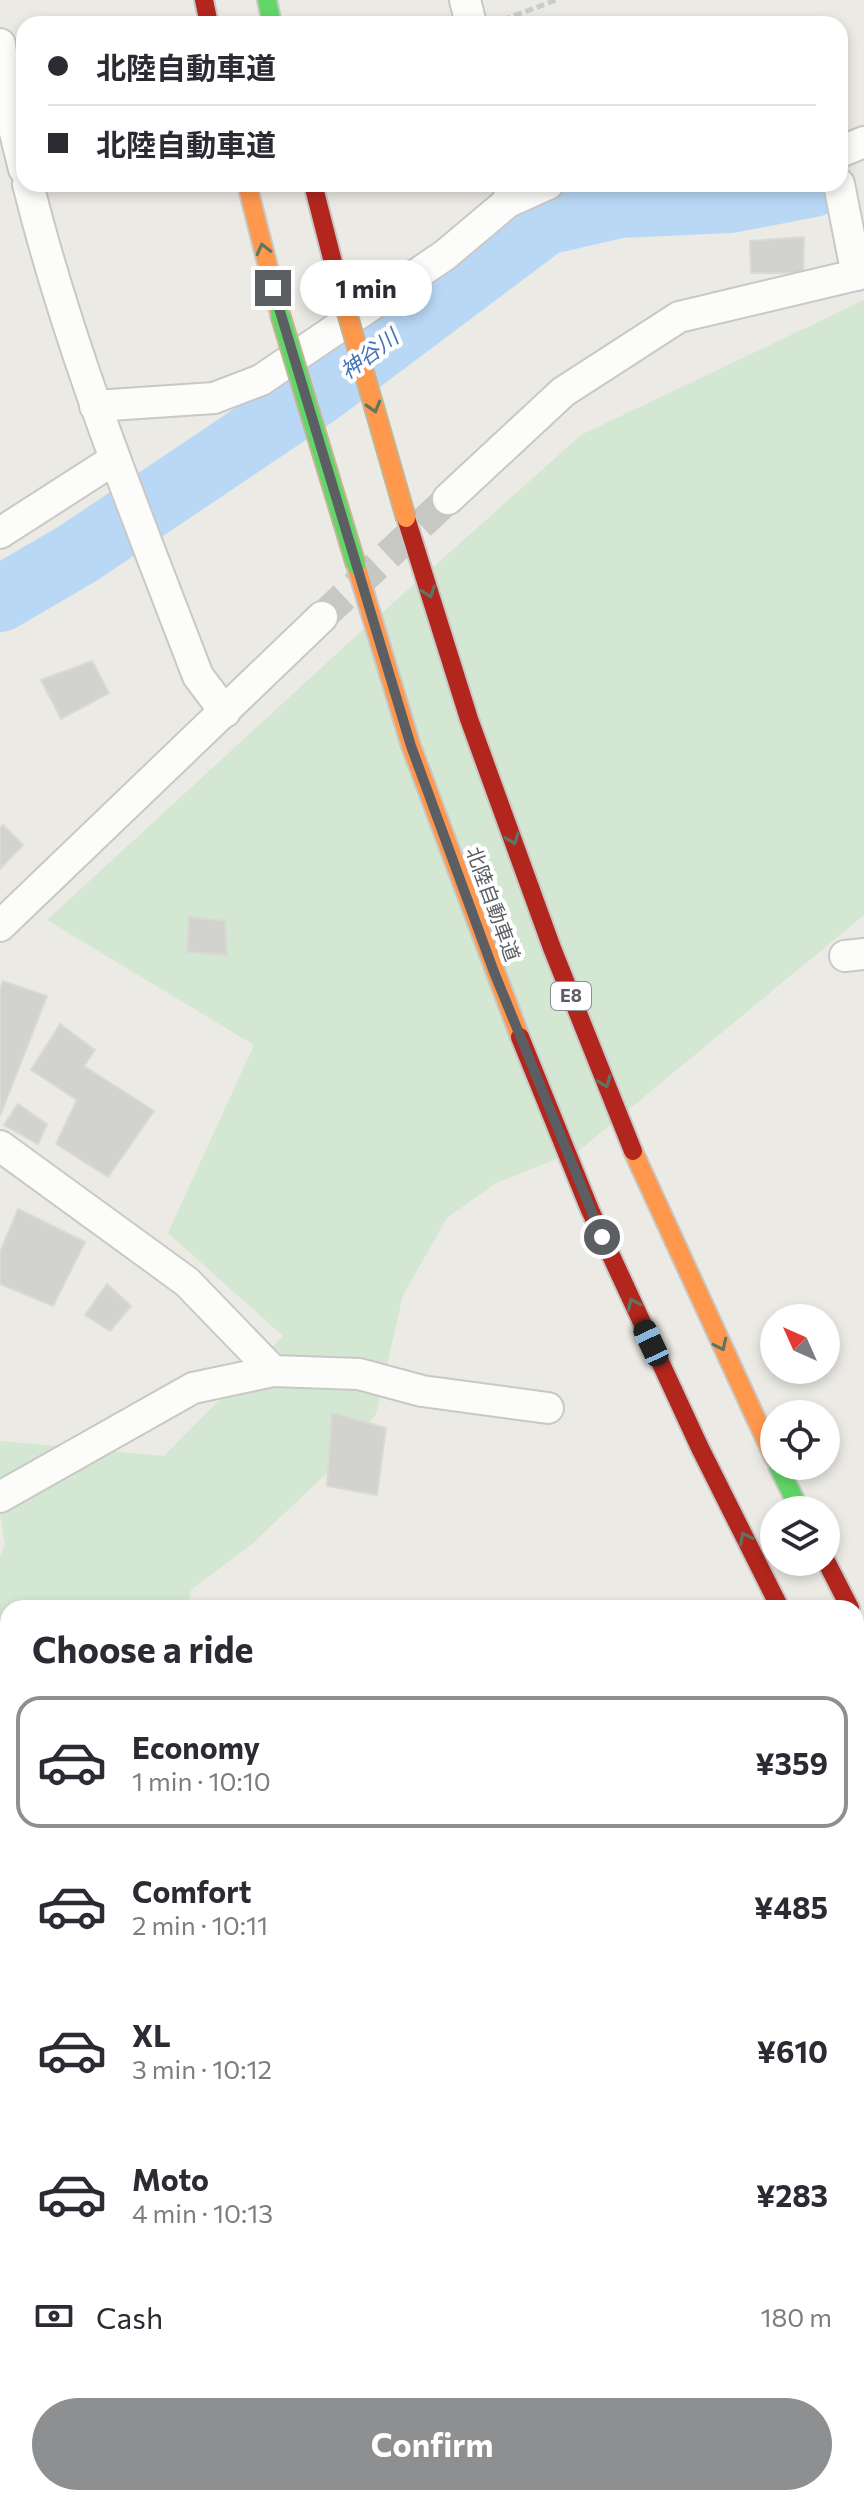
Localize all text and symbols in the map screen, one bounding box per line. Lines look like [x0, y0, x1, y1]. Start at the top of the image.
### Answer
text: 北陸自動車道 [96, 48, 276, 85]
text: 北陸自動車道 [96, 125, 276, 162]
one-way arrow [256, 243, 273, 257]
callout: 1 min [301, 260, 433, 316]
route end [255, 270, 291, 306]
text: 1 min [335, 272, 397, 303]
water label: 神谷川 [334, 322, 405, 384]
one-way arrow [365, 399, 381, 413]
one-way arrow [420, 585, 436, 599]
one-way arrow [503, 831, 520, 845]
street label: 北陸自動車道 [462, 843, 526, 964]
road number: E8 [551, 982, 591, 1010]
one-way arrow [595, 1074, 612, 1088]
route start [584, 1219, 620, 1255]
one-way arrow [627, 1297, 643, 1312]
north arrow [760, 1304, 840, 1384]
map controls [760, 1304, 840, 1576]
car [630, 1316, 672, 1370]
one-way arrow [711, 1337, 727, 1352]
button: locate [760, 1400, 840, 1480]
button: layers [760, 1496, 840, 1576]
one-way arrow [739, 1532, 755, 1547]
text: Choose a ride [32, 1626, 253, 1670]
icon: car [36, 1726, 108, 1798]
text: Economy [132, 1728, 260, 1765]
text: ¥359 [755, 1744, 828, 1781]
text: 1 min · 10:10 [132, 1765, 271, 1796]
icon: car [36, 1870, 108, 1942]
text: Comfort [132, 1872, 251, 1909]
text: ¥485 [754, 1888, 828, 1925]
text: 2 min · 10:11 [132, 1909, 268, 1940]
icon: car [36, 2014, 108, 2086]
text: XL [132, 2016, 171, 2053]
text: ¥610 [757, 2032, 828, 2069]
text: 3 min · 10:12 [132, 2053, 272, 2084]
icon: car [36, 2158, 108, 2230]
text: Moto [132, 2160, 209, 2197]
text: ¥283 [756, 2176, 828, 2213]
text: 4 min · 10:13 [132, 2197, 273, 2228]
icon: cash [32, 2294, 76, 2338]
text: Cash [96, 2298, 163, 2335]
text: 180 m [760, 2301, 832, 2332]
button: Confirm [32, 2398, 832, 2490]

